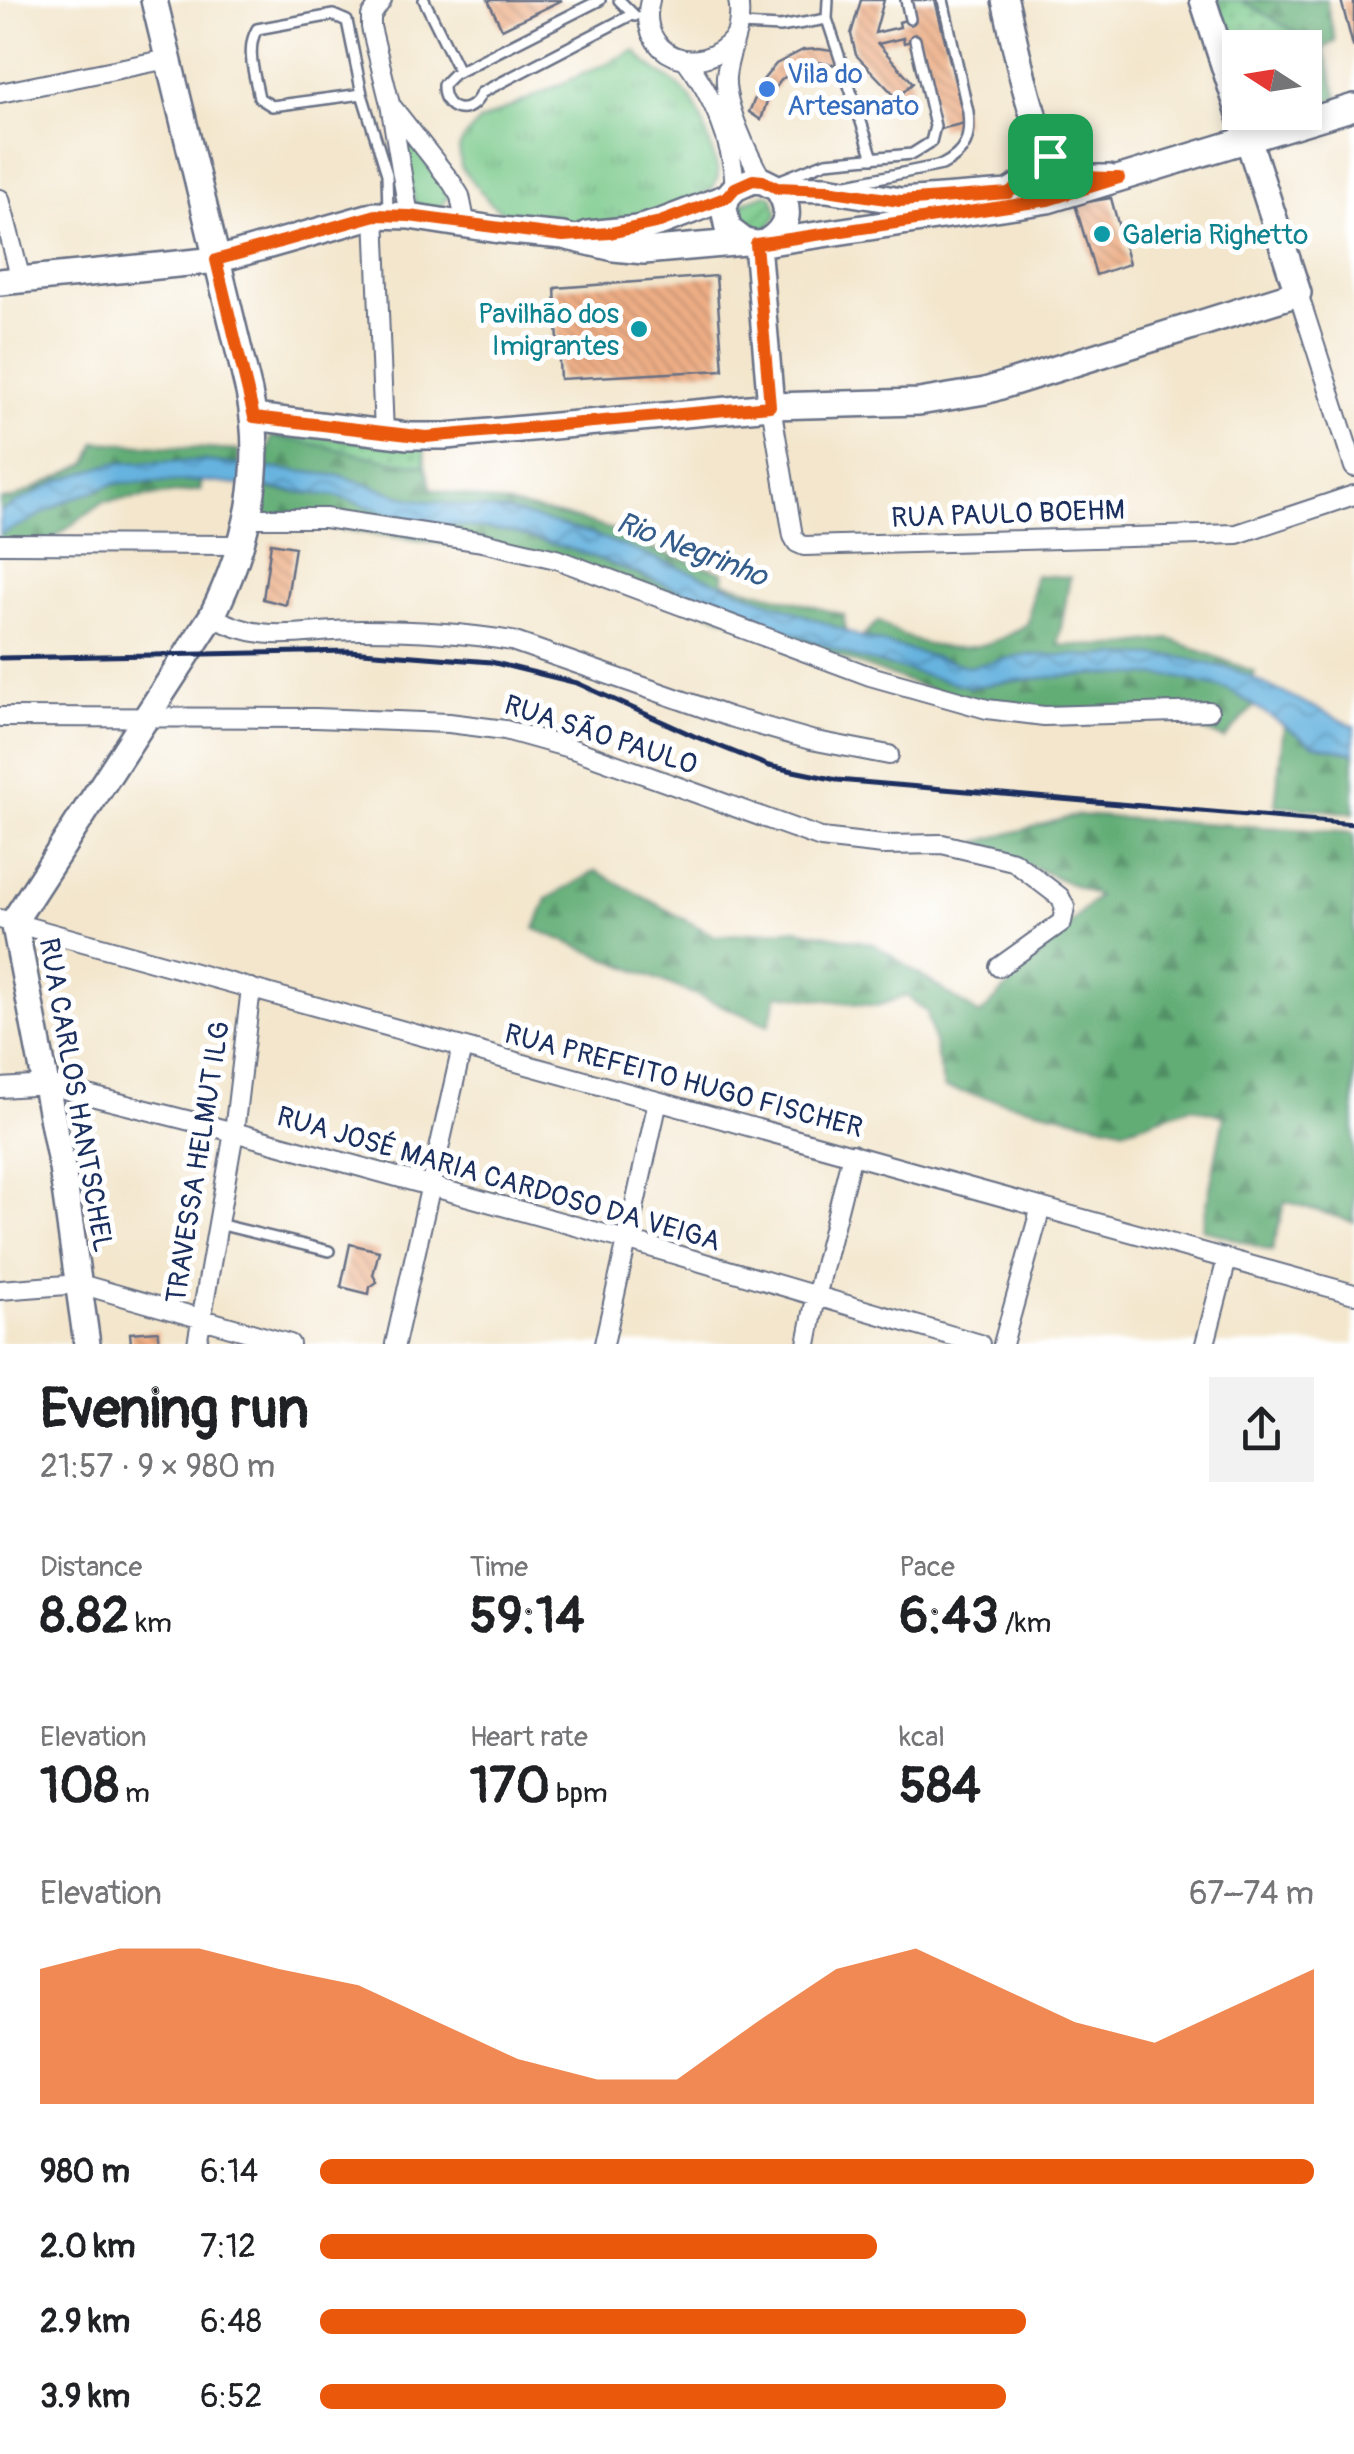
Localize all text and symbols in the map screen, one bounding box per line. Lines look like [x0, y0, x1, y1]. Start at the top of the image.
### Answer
north arrow [1222, 30, 1322, 130]
map controls [1222, 30, 1322, 130]
place label: Vila do Artesanato [787, 57, 919, 124]
marker: Vila do Artesanato [756, 78, 778, 100]
pin [1008, 114, 1093, 199]
icon: arrive [1023, 129, 1078, 184]
place label: Galeria Righetto [1122, 218, 1308, 253]
marker: Galeria Righetto [1091, 223, 1113, 245]
place label: Pavilhão dos Imigrantes [478, 297, 619, 364]
marker: Pavilhão dos Imigrantes [628, 318, 650, 340]
street label: RUA PAULO BOEHM [891, 493, 1125, 536]
water label: Rio Negrinho [611, 504, 774, 596]
street label: RUA SÃO PAULO [500, 688, 701, 783]
street label: RUA CARLOS HANTSCHEL [31, 935, 120, 1255]
street label: RUA PREFEITO HUGO FISCHER [501, 1017, 867, 1146]
street label: TRAVESSA HELMUT ILG [159, 1019, 238, 1306]
street label: RUA JOSÉ MARIA CARDOSO DA VEIGA [273, 1099, 724, 1260]
text: Evening run [40, 1375, 309, 1444]
button: share [1209, 1377, 1314, 1482]
text: 21:57 · 9 × 980 m [40, 1447, 275, 1487]
text: Distance [40, 1550, 142, 1585]
text: Time [470, 1550, 528, 1585]
text: Pace [899, 1550, 955, 1585]
text: 8.82 [40, 1585, 129, 1648]
text: 59:14 [470, 1585, 584, 1648]
text: 6:43 [899, 1585, 999, 1648]
text: km [129, 1606, 172, 1641]
text: /km [999, 1606, 1051, 1641]
text: Elevation [40, 1720, 147, 1755]
text: Heart rate [470, 1720, 588, 1755]
text: kcal [899, 1720, 945, 1755]
text: 108 [40, 1755, 119, 1818]
text: 170 [470, 1755, 550, 1818]
text: 584 [899, 1755, 981, 1818]
text: m [119, 1776, 150, 1811]
text: bpm [550, 1776, 608, 1811]
text: Elevation [40, 1874, 162, 1914]
text: 67–74 m [1189, 1874, 1314, 1914]
text: 980 m [40, 2152, 130, 2192]
text: 6:14 [200, 2152, 258, 2192]
text: 2.0 km [40, 2227, 135, 2267]
text: 7:12 [200, 2227, 256, 2267]
text: 2.9 km [40, 2302, 130, 2342]
text: 6:48 [200, 2302, 262, 2342]
text: 3.9 km [40, 2377, 130, 2417]
text: 6:52 [200, 2377, 262, 2417]

